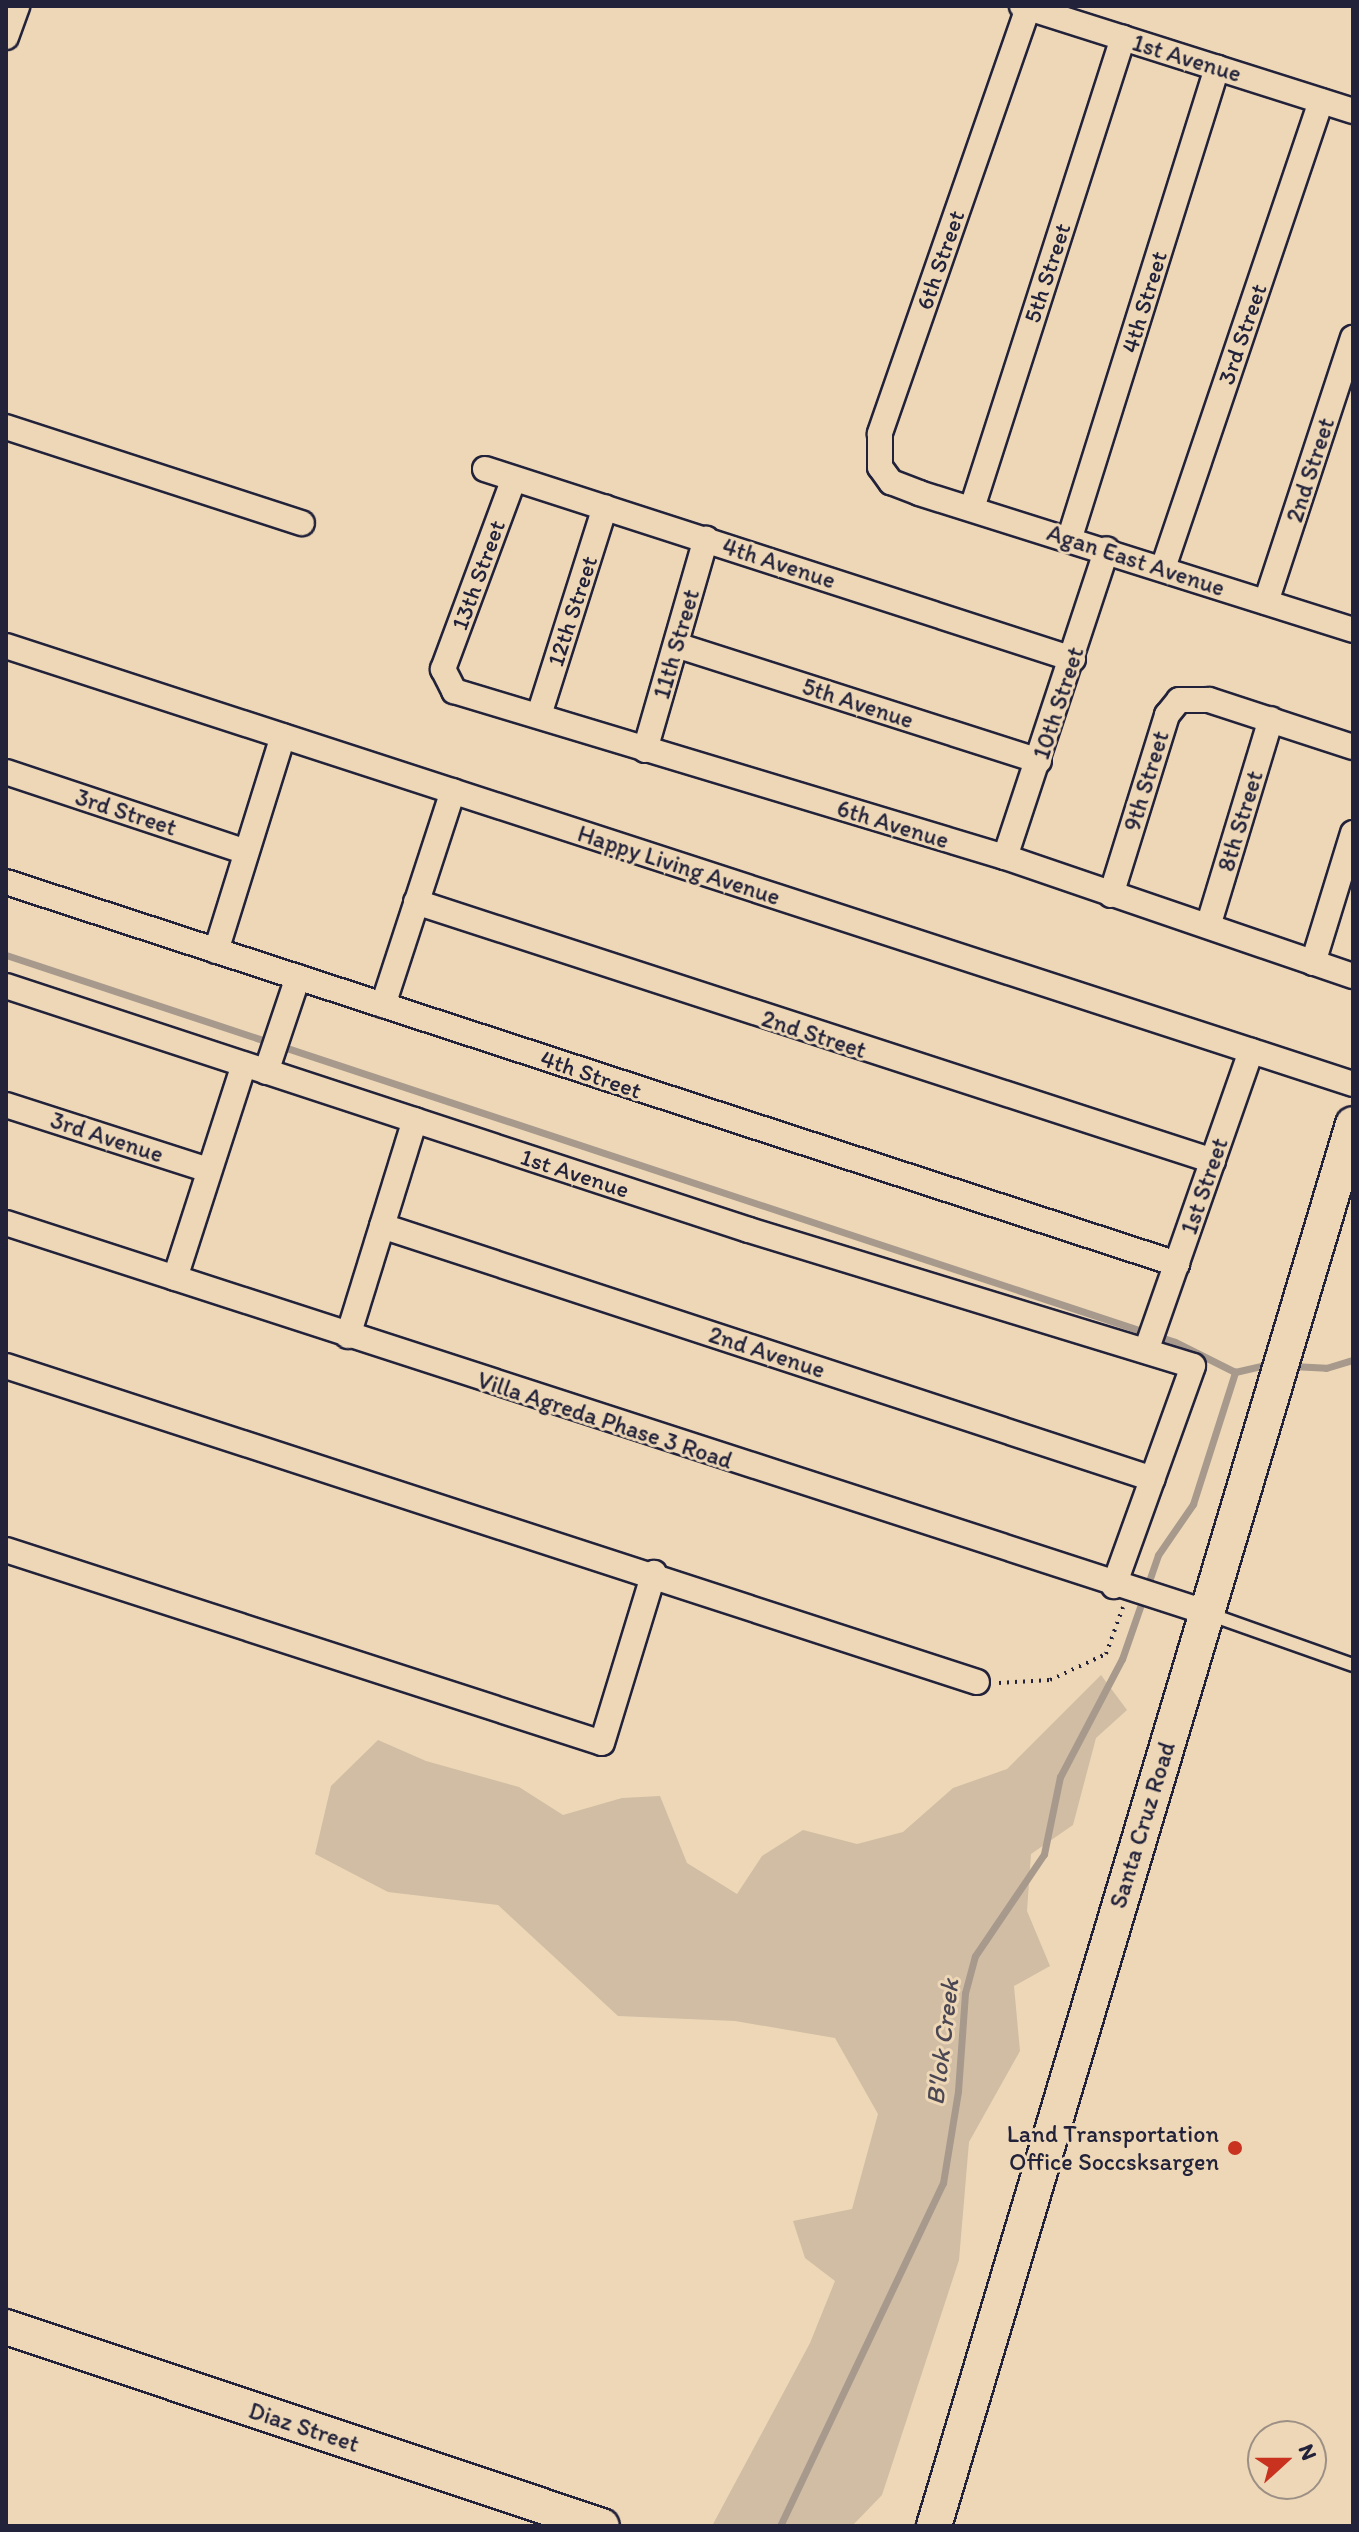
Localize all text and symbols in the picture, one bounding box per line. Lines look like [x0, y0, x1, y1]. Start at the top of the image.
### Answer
street label: 1st Avenue [1130, 28, 1244, 88]
street label: 6th Street [910, 207, 970, 313]
street label: 5th Street [1017, 220, 1077, 326]
street label: 4th Street [1115, 248, 1173, 356]
street label: 3rd Street [1211, 280, 1273, 388]
street label: 2nd Street [1280, 414, 1340, 526]
street label: 13th Street [445, 516, 511, 634]
street label: Agan East Avenue [1044, 518, 1228, 602]
street label: 4th Avenue [719, 531, 839, 595]
street label: 12th Street [541, 552, 603, 670]
street label: 11th Street [647, 586, 705, 702]
street label: 10th Street [1026, 643, 1090, 763]
street label: 5th Avenue [799, 672, 917, 734]
street label: 9th Street [1117, 728, 1175, 834]
street label: 8th Street [1211, 767, 1269, 875]
street label: 3rd Street [72, 782, 180, 842]
street label: 6th Avenue [834, 794, 952, 854]
street label: Happy Living Avenue [574, 819, 784, 911]
street label: 2nd Street [758, 1004, 870, 1064]
street label: 4th Street [537, 1043, 645, 1105]
street label: 3rd Avenue [47, 1105, 167, 1169]
street label: 1st Street [1174, 1134, 1234, 1238]
street label: 1st Avenue [518, 1142, 632, 1204]
street label: 2nd Avenue [706, 1320, 828, 1384]
street label: Villa Agreda Phase 3 Road [474, 1365, 736, 1475]
street label: Santa Cruz Road [1103, 1739, 1181, 1911]
water label: B'lok Creek [920, 1977, 966, 2107]
place label: Land Transportation Office Soccsksargen [1010, 2120, 1219, 2176]
marker: Land Transportation Office Soccsksargen [1226, 2139, 1244, 2157]
street label: Diaz Street [245, 2396, 363, 2458]
north arrow [1247, 2420, 1327, 2500]
text: N [1293, 2440, 1323, 2464]

